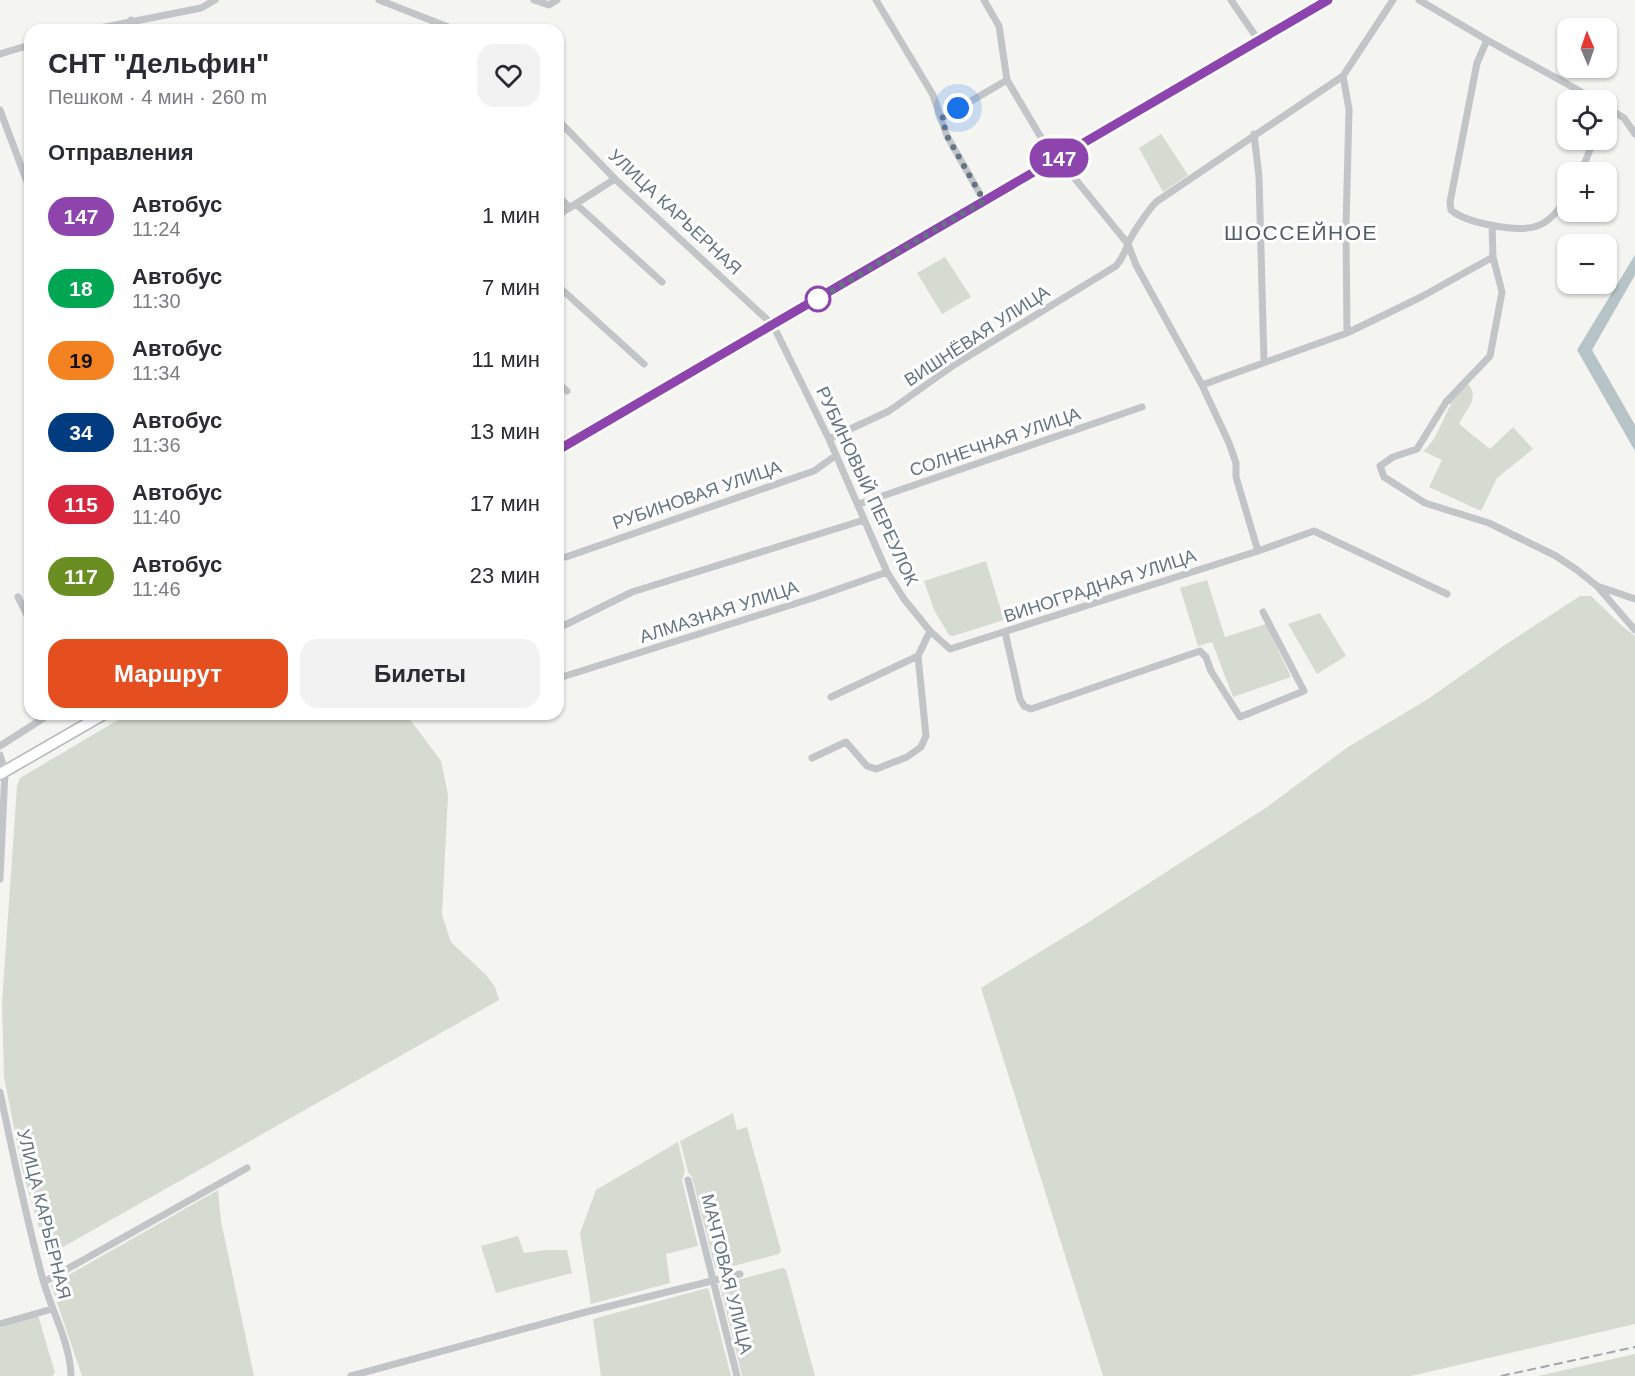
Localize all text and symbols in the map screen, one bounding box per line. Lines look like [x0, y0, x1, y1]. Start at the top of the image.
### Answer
north arrow [1557, 18, 1617, 78]
map controls [1557, 18, 1617, 294]
button: heart [477, 44, 540, 107]
text: СНТ "Дельфин" [48, 48, 269, 79]
text: Пешком · 4 мин · 260 m [48, 86, 267, 108]
button: locate [1557, 90, 1617, 150]
your location [943, 93, 973, 123]
line badge: 147 [1024, 138, 1094, 178]
text: Отправления [48, 140, 194, 165]
street label: УЛИЦА КАРЬЕРНАЯ [604, 145, 746, 279]
text: 147 [1041, 147, 1077, 170]
button: + [1557, 162, 1617, 222]
text: Автобус [132, 192, 222, 217]
text: 1 мин [482, 203, 540, 228]
text: 147 [63, 205, 99, 228]
text: 11:24 [132, 218, 181, 240]
district label: ШОССЕЙНОЕ [1224, 221, 1378, 244]
button: − [1557, 234, 1617, 294]
text: Автобус [132, 264, 222, 289]
text: 7 мин [482, 275, 540, 300]
text: 18 [69, 277, 93, 300]
street label: ВИШНЁВАЯ УЛИЦА [901, 282, 1053, 390]
unlabelled marker [805, 286, 831, 312]
text: 11:30 [132, 290, 181, 312]
text: Автобус [132, 336, 222, 361]
text: 11 мин [471, 347, 540, 372]
text: 19 [69, 349, 93, 372]
text: 11:34 [132, 362, 181, 384]
street label: РУБИНОВЫЙ ПЕРЕУЛОК [812, 383, 923, 589]
street label: СОЛНЕЧНАЯ УЛИЦА [907, 403, 1083, 481]
text: Автобус [132, 408, 222, 433]
text: 13 мин [470, 419, 540, 444]
text: 34 [69, 421, 93, 444]
text: 11:36 [132, 434, 181, 456]
street label: РУБИНОВАЯ УЛИЦА [610, 457, 784, 533]
text: Автобус [132, 480, 222, 505]
text: 17 мин [470, 491, 540, 516]
text: 115 [64, 493, 98, 516]
text: 11:40 [132, 506, 181, 528]
street label: ВИНОГРАДНАЯ УЛИЦА [1001, 545, 1199, 627]
text: Автобус [132, 552, 222, 577]
text: 23 мин [470, 563, 540, 588]
text: 117 [64, 565, 98, 588]
street label: АЛМАЗНАЯ УЛИЦА [637, 577, 801, 647]
text: 11:46 [132, 578, 181, 600]
button: Маршрут [48, 639, 288, 708]
button: Билеты [300, 639, 540, 708]
street label: УЛИЦА КАРЬЕРНАЯ [13, 1127, 75, 1301]
street label: МАЧТОВАЯ УЛИЦА [697, 1192, 757, 1356]

